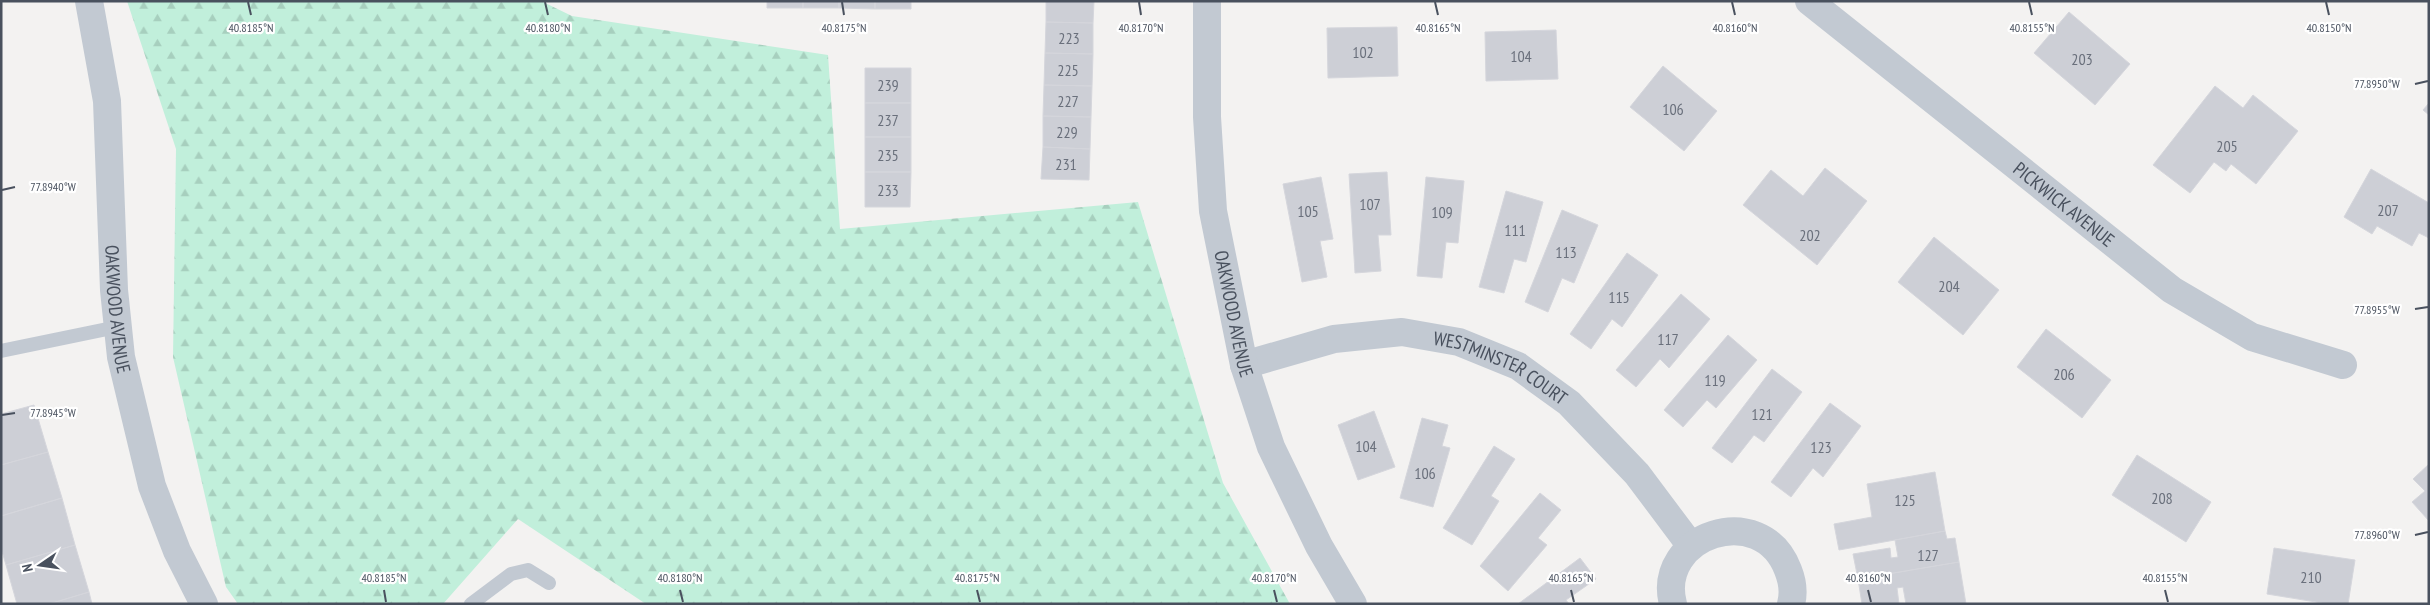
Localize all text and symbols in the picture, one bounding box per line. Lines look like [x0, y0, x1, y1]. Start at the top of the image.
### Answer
text: 40.8185°N [228, 20, 274, 35]
text: 40.8180°N [525, 20, 571, 35]
text: 40.8175°N [821, 20, 867, 35]
text: 40.8170°N [1118, 20, 1164, 35]
text: 40.8165°N [1415, 20, 1461, 35]
text: 40.8160°N [1712, 20, 1758, 35]
text: 40.8155°N [2009, 20, 2055, 35]
text: 40.8150°N [2306, 20, 2352, 35]
house number: 223 [1058, 28, 1080, 48]
house number: 102 [1352, 42, 1374, 62]
house number: 104 [1510, 46, 1532, 66]
house number: 203 [2071, 49, 2093, 69]
house number: 225 [1057, 60, 1079, 80]
house number: 239 [877, 75, 899, 95]
text: 77.8950°W [2354, 76, 2400, 91]
house number: 227 [1057, 91, 1079, 111]
house number: 106 [1662, 99, 1684, 119]
house number: 237 [877, 110, 899, 130]
house number: 229 [1056, 122, 1078, 142]
house number: 205 [2216, 136, 2238, 156]
house number: 235 [877, 145, 899, 165]
house number: 231 [1055, 154, 1077, 174]
street label: PICKWICK AVENUE [2009, 156, 2120, 252]
text: 77.8940°W [30, 179, 76, 194]
house number: 233 [877, 180, 899, 200]
house number: 107 [1359, 194, 1381, 214]
house number: 207 [2377, 200, 2399, 220]
house number: 105 [1297, 201, 1319, 221]
house number: 109 [1431, 202, 1453, 222]
house number: 111 [1504, 220, 1526, 240]
house number: 202 [1799, 225, 1821, 245]
house number: 113 [1555, 242, 1577, 262]
street label: OAKWOOD AVENUE [100, 245, 136, 376]
street label: OAKWOOD AVENUE [1209, 248, 1259, 380]
house number: 204 [1938, 276, 1960, 296]
house number: 115 [1608, 287, 1630, 307]
text: 77.8955°W [2354, 302, 2400, 317]
street label: WESTMINSTER COURT [1432, 326, 1573, 410]
house number: 117 [1657, 329, 1679, 349]
house number: 206 [2053, 364, 2075, 384]
house number: 119 [1704, 370, 1726, 390]
house number: 121 [1751, 404, 1773, 424]
text: 77.8945°W [30, 405, 76, 420]
house number: 104 [1355, 436, 1377, 456]
house number: 123 [1810, 437, 1832, 457]
house number: 106 [1414, 463, 1436, 483]
house number: 208 [2151, 488, 2173, 508]
house number: 125 [1894, 490, 1916, 510]
text: 77.8960°W [2354, 527, 2400, 542]
north arrow [15, 540, 65, 590]
house number: 127 [1917, 545, 1939, 565]
text: N [18, 562, 37, 574]
house number: 210 [2300, 567, 2322, 587]
text: 40.8185°N [361, 570, 407, 585]
text: 40.8180°N [657, 570, 703, 585]
text: 40.8175°N [954, 570, 1000, 585]
text: 40.8170°N [1251, 570, 1297, 585]
text: 40.8165°N [1548, 570, 1594, 585]
text: 40.8160°N [1845, 570, 1891, 585]
text: 40.8155°N [2142, 570, 2188, 585]

